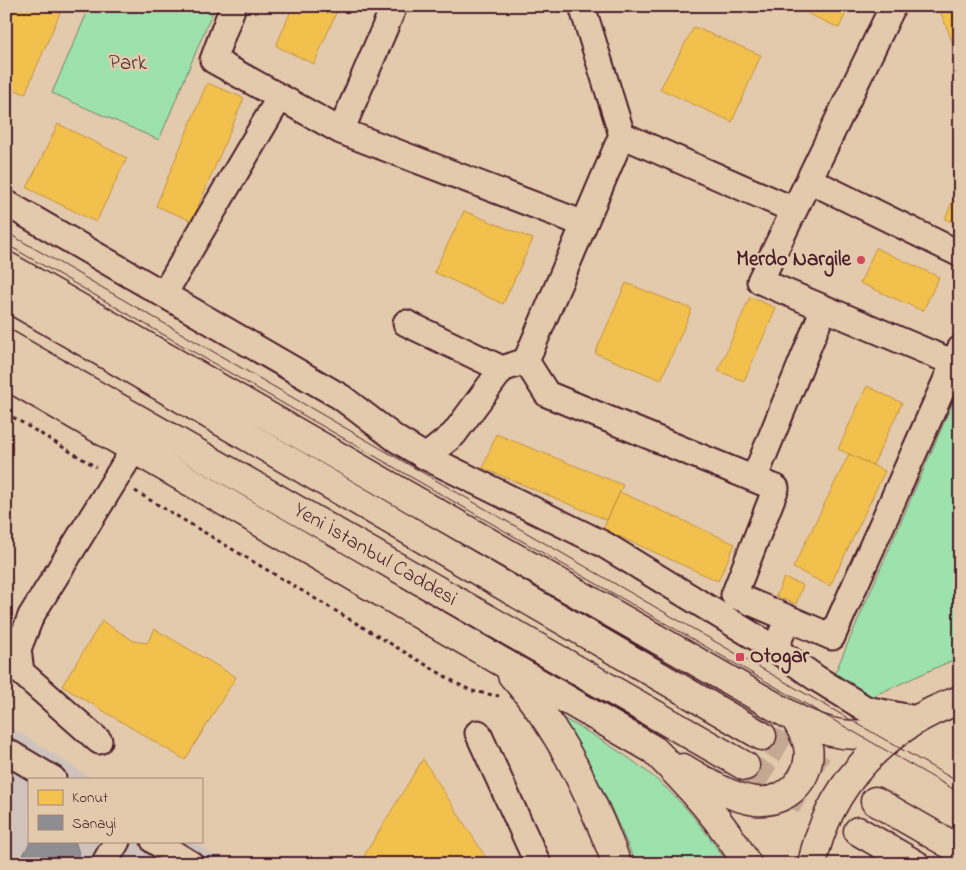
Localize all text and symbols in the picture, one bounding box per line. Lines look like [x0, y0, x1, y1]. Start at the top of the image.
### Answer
park label: Park [109, 49, 148, 79]
place label: Merdo Nargile [736, 245, 852, 277]
marker: Merdo Nargile [855, 254, 867, 266]
street label: Yeni İstanbul Caddesi [287, 496, 463, 614]
place label: Otogar [750, 642, 810, 674]
marker: Otogar [734, 651, 746, 663]
legend [28, 778, 202, 842]
text: Konut [72, 787, 108, 809]
text: Sanayi [72, 813, 116, 836]

